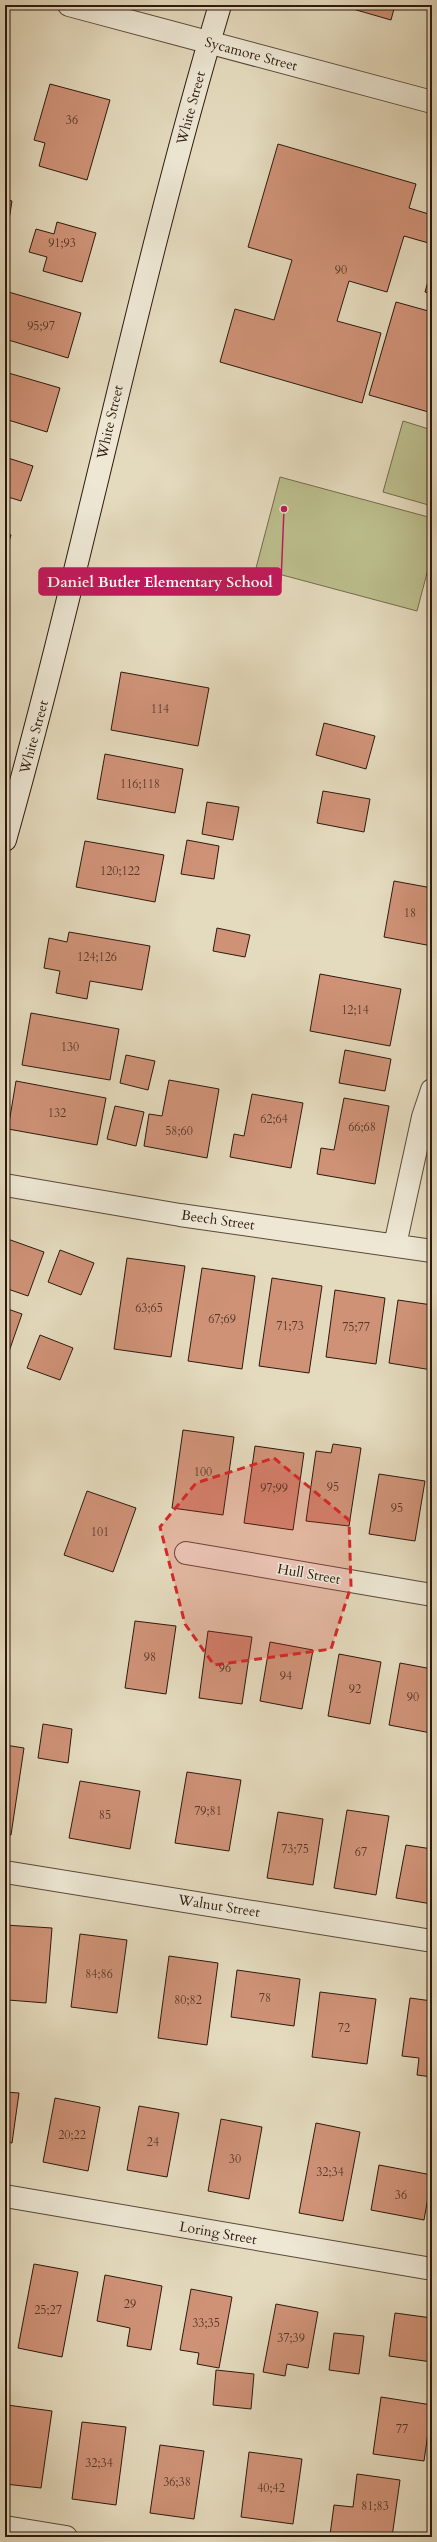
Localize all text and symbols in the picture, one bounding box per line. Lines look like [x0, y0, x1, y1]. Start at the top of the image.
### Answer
street label: Sycamore Street [203, 33, 300, 76]
street label: White Street [172, 69, 210, 148]
house number: 36 [66, 112, 78, 128]
house number: 91;93 [48, 235, 76, 251]
house number: 90 [335, 262, 347, 278]
house number: 95;97 [27, 318, 55, 334]
street label: White Street [92, 383, 128, 462]
callout: Daniel Butler Elementary School [39, 568, 281, 595]
text: Daniel Butler Elementary School [47, 572, 273, 592]
street label: White Street [15, 698, 53, 777]
house number: 114 [151, 701, 169, 717]
house number: 116;118 [120, 776, 160, 792]
house number: 120;122 [100, 863, 140, 879]
house number: 18 [404, 905, 416, 921]
house number: 124;126 [77, 949, 117, 965]
house number: 12;14 [341, 1002, 369, 1018]
house number: 130 [61, 1039, 79, 1055]
house number: 132 [48, 1105, 66, 1121]
house number: 62;64 [260, 1111, 288, 1127]
house number: 66;68 [348, 1119, 376, 1135]
house number: 58;60 [165, 1123, 193, 1139]
street label: Beech Street [180, 1205, 256, 1235]
house number: 63;65 [135, 1300, 163, 1316]
house number: 67;69 [208, 1311, 236, 1327]
house number: 71;73 [276, 1318, 304, 1334]
house number: 75;77 [342, 1319, 370, 1335]
house number: 100 [194, 1464, 212, 1480]
house number: 95 [327, 1479, 339, 1495]
house number: 97;99 [260, 1480, 288, 1496]
house number: 95 [391, 1500, 403, 1516]
house number: 101 [91, 1524, 109, 1540]
street label: Hull Street [276, 1559, 343, 1589]
house number: 98 [144, 1649, 156, 1665]
house number: 96 [219, 1660, 231, 1676]
house number: 94 [280, 1668, 292, 1684]
house number: 92 [349, 1681, 361, 1697]
house number: 90 [407, 1689, 419, 1705]
house number: 79;81 [194, 1803, 222, 1819]
house number: 85 [99, 1807, 111, 1823]
house number: 73;75 [281, 1841, 309, 1857]
house number: 67 [355, 1844, 367, 1860]
street label: Walnut Street [176, 1890, 262, 1922]
house number: 84;86 [85, 1966, 113, 1982]
house number: 78 [259, 1990, 271, 2006]
house number: 80;82 [174, 1992, 202, 2008]
house number: 72 [338, 2020, 350, 2036]
house number: 20;22 [58, 2127, 86, 2143]
house number: 24 [147, 2134, 159, 2150]
house number: 30 [229, 2151, 241, 2167]
house number: 32;34 [316, 2164, 344, 2180]
house number: 36 [395, 2187, 407, 2203]
street label: Loring Street [178, 2217, 259, 2249]
house number: 29 [124, 2296, 136, 2312]
house number: 25;27 [34, 2302, 62, 2318]
house number: 33;35 [192, 2315, 220, 2331]
house number: 37;39 [277, 2330, 305, 2346]
house number: 77 [396, 2421, 408, 2437]
house number: 32;34 [85, 2455, 113, 2471]
house number: 36;38 [163, 2474, 191, 2490]
house number: 40;42 [257, 2480, 285, 2496]
house number: 81;83 [361, 2498, 389, 2514]

